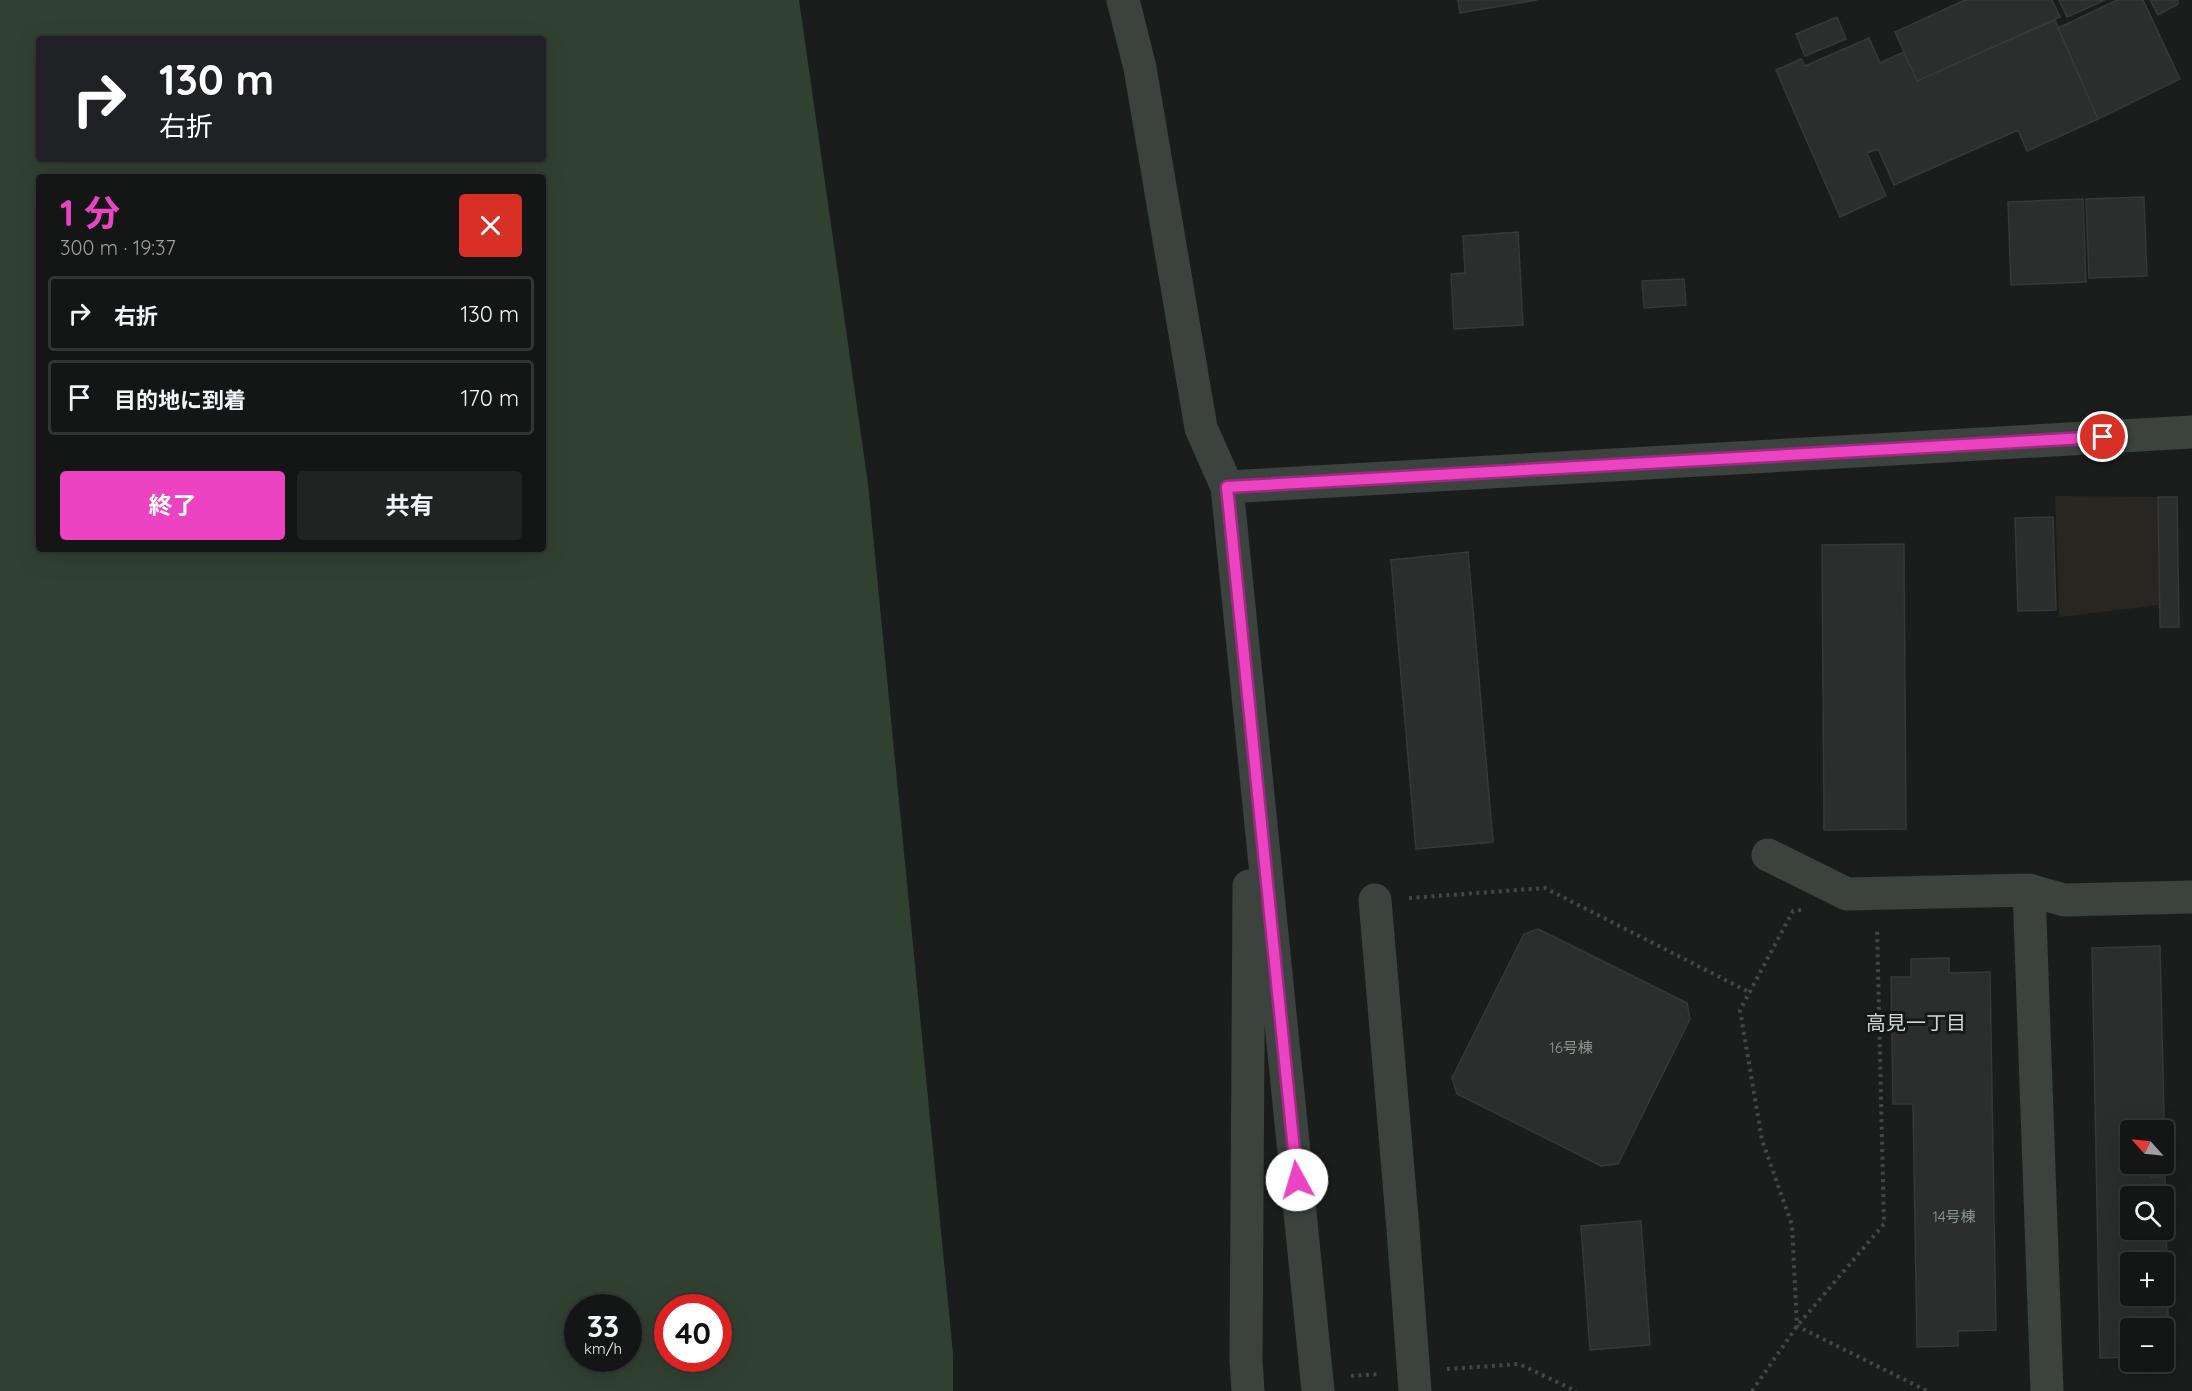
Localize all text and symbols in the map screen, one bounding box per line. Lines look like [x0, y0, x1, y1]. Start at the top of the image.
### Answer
text: 130 m [159, 53, 274, 106]
icon: right [60, 60, 138, 138]
text: 右折 [159, 109, 213, 143]
text: 1 分 [60, 190, 120, 235]
button: close [459, 194, 522, 257]
text: 300 m · 19:37 [60, 235, 176, 260]
icon: right [63, 297, 96, 330]
text: 130 m [460, 300, 519, 328]
text: 右折 [114, 302, 158, 330]
icon: arrive [63, 381, 96, 414]
text: 170 m [460, 384, 519, 412]
text: 目的地に到着 [114, 386, 246, 414]
pin [2077, 411, 2128, 462]
icon: arrive [2086, 420, 2119, 453]
button: 終了 [60, 471, 285, 540]
button: 共有 [297, 471, 522, 540]
district label: 高見一丁目 [1866, 1010, 1966, 1035]
house number: 16号棟 [1549, 1038, 1593, 1057]
north arrow [2120, 1120, 2174, 1174]
map controls [2120, 1120, 2174, 1372]
position arrow [1265, 1148, 1329, 1212]
button: search [2120, 1186, 2174, 1240]
house number: 14号棟 [1932, 1207, 1976, 1226]
button: + [2120, 1252, 2174, 1306]
speed limit sign: 40 [654, 1294, 732, 1372]
text: 33 [587, 1307, 619, 1345]
button: − [2120, 1318, 2174, 1372]
text: km/h [584, 1339, 622, 1358]

